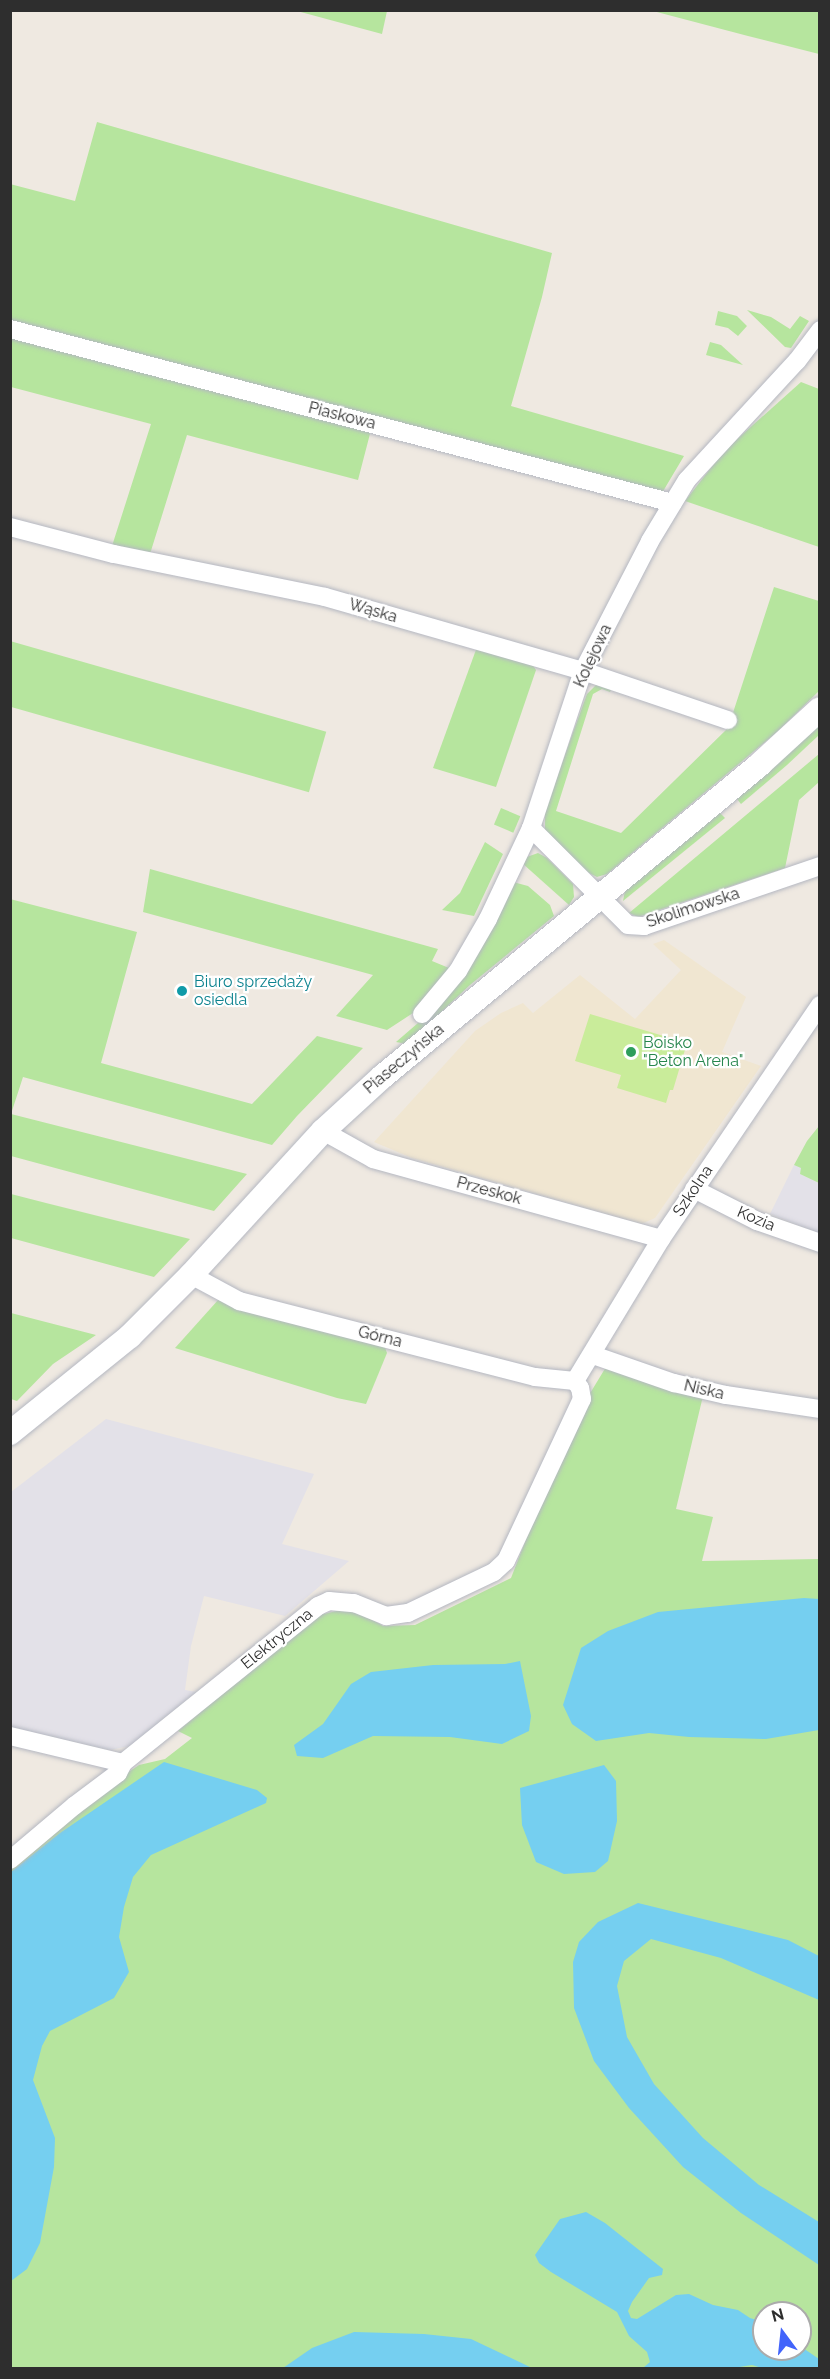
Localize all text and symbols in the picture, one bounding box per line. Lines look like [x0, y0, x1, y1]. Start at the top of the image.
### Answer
street label: Piaskowa [306, 398, 378, 434]
street label: Wąska [347, 595, 399, 627]
street label: Kolejowa [570, 621, 616, 691]
street label: Skolimowska [644, 884, 742, 932]
place label: Biuro sprzedaży osiedla [194, 972, 312, 1010]
marker: Biuro sprzedaży osiedla [175, 984, 189, 998]
street label: Piaseczyńska [360, 1020, 448, 1098]
place label: Boisko "Beton Arena" [643, 1033, 744, 1071]
marker: Boisko "Beton Arena" [624, 1045, 638, 1059]
street label: Szkolna [669, 1162, 717, 1220]
street label: Przeskok [454, 1173, 524, 1209]
street label: Kozia [734, 1203, 778, 1235]
street label: Górna [356, 1322, 404, 1352]
street label: Niska [682, 1376, 726, 1404]
street label: Elektryczna [238, 1604, 316, 1674]
north arrow [752, 2301, 812, 2361]
text: N [769, 2304, 786, 2326]

